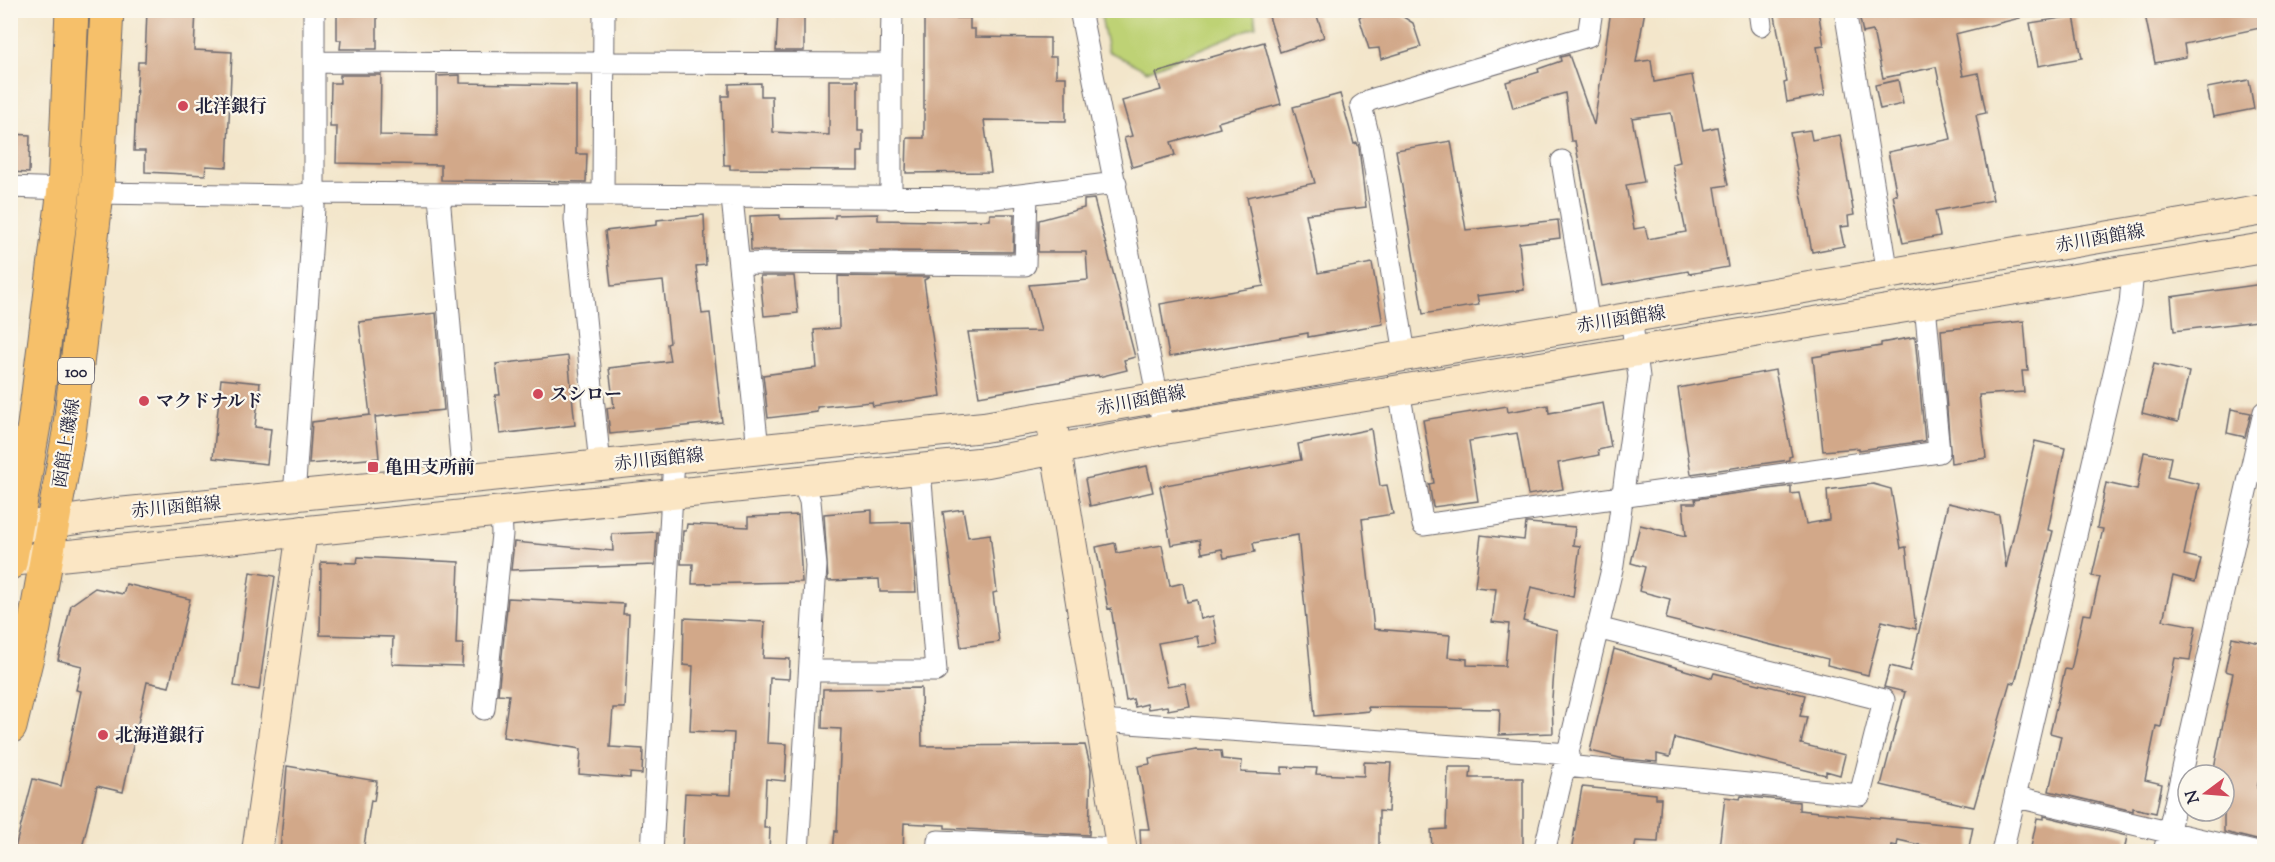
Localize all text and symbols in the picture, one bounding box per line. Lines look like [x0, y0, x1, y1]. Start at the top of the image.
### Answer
place label: 北洋銀行 [195, 95, 267, 121]
marker: 北洋銀行 [176, 99, 190, 113]
street label: 赤川函館線 [2054, 219, 2147, 261]
street label: 赤川函館線 [1575, 301, 1668, 341]
road number: 100 [58, 358, 94, 384]
street label: 赤川函館線 [1095, 381, 1188, 423]
place label: スシロー [550, 383, 622, 409]
marker: スシロー [531, 387, 545, 401]
place label: マクドナルド [156, 390, 263, 416]
marker: マクドナルド [137, 394, 151, 408]
street label: 函館上磯線 [48, 397, 88, 490]
street label: 赤川函館線 [613, 443, 705, 479]
place label: 亀田支所前 [385, 456, 475, 482]
marker: 亀田支所前 [366, 460, 380, 474]
street label: 赤川函館線 [130, 492, 222, 526]
place label: 北海道銀行 [115, 724, 205, 750]
marker: 北海道銀行 [96, 728, 110, 742]
north arrow [2176, 763, 2236, 823]
text: N [2181, 787, 2207, 806]

